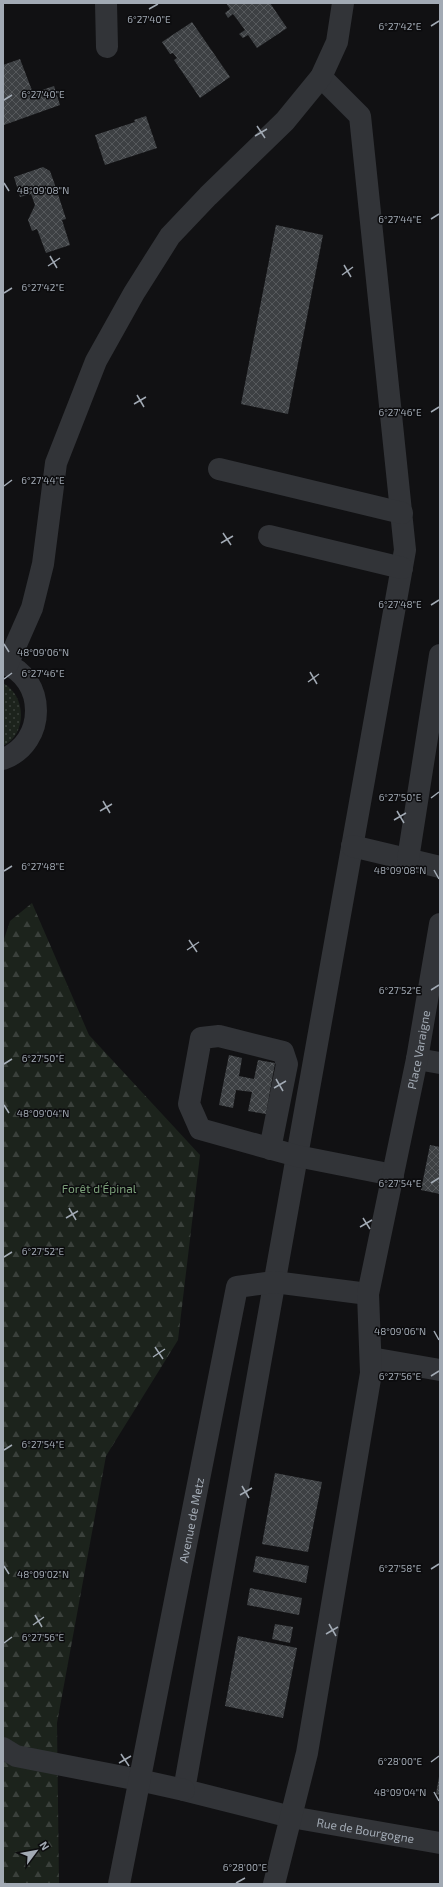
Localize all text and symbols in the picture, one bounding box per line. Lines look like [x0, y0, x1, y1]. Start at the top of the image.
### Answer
text: 6°27'40"E [127, 13, 171, 25]
text: 6°27'42"E [379, 20, 422, 32]
text: 6°27'40"E [21, 88, 65, 100]
text: 48°09'08"N [17, 184, 69, 196]
text: 6°27'44"E [378, 213, 422, 225]
text: 6°27'42"E [22, 281, 65, 293]
text: 6°27'46"E [379, 406, 422, 418]
text: 6°27'44"E [21, 474, 65, 486]
text: 6°27'48"E [378, 598, 422, 610]
text: 48°09'06"N [17, 646, 69, 658]
text: 6°27'46"E [22, 667, 65, 679]
text: 6°27'50"E [379, 791, 422, 803]
text: 6°27'48"E [21, 860, 65, 872]
text: 48°09'08"N [374, 864, 426, 876]
text: 6°27'52"E [379, 984, 422, 996]
street label: Place Varaigne [404, 1009, 432, 1090]
text: 6°27'50"E [22, 1052, 65, 1064]
text: 48°09'04"N [17, 1107, 69, 1119]
text: 6°27'54"E [379, 1177, 422, 1189]
park label: Forêt d'Épinal [62, 1181, 137, 1195]
text: 6°27'52"E [22, 1245, 65, 1257]
text: 48°09'06"N [374, 1325, 426, 1337]
text: 6°27'56"E [379, 1370, 422, 1382]
text: 6°27'54"E [22, 1438, 65, 1450]
street label: Avenue de Metz [176, 1476, 206, 1564]
text: 6°27'58"E [379, 1562, 422, 1574]
text: 48°09'02"N [17, 1568, 69, 1580]
text: 6°27'56"E [22, 1631, 65, 1643]
text: 6°28'00"E [378, 1755, 423, 1767]
text: 48°09'04"N [374, 1786, 426, 1798]
street label: Rue de Bourgogne [316, 1815, 415, 1845]
north arrow [16, 1831, 56, 1871]
text: N [37, 1839, 53, 1852]
text: 6°28'00"E [223, 1861, 268, 1873]

